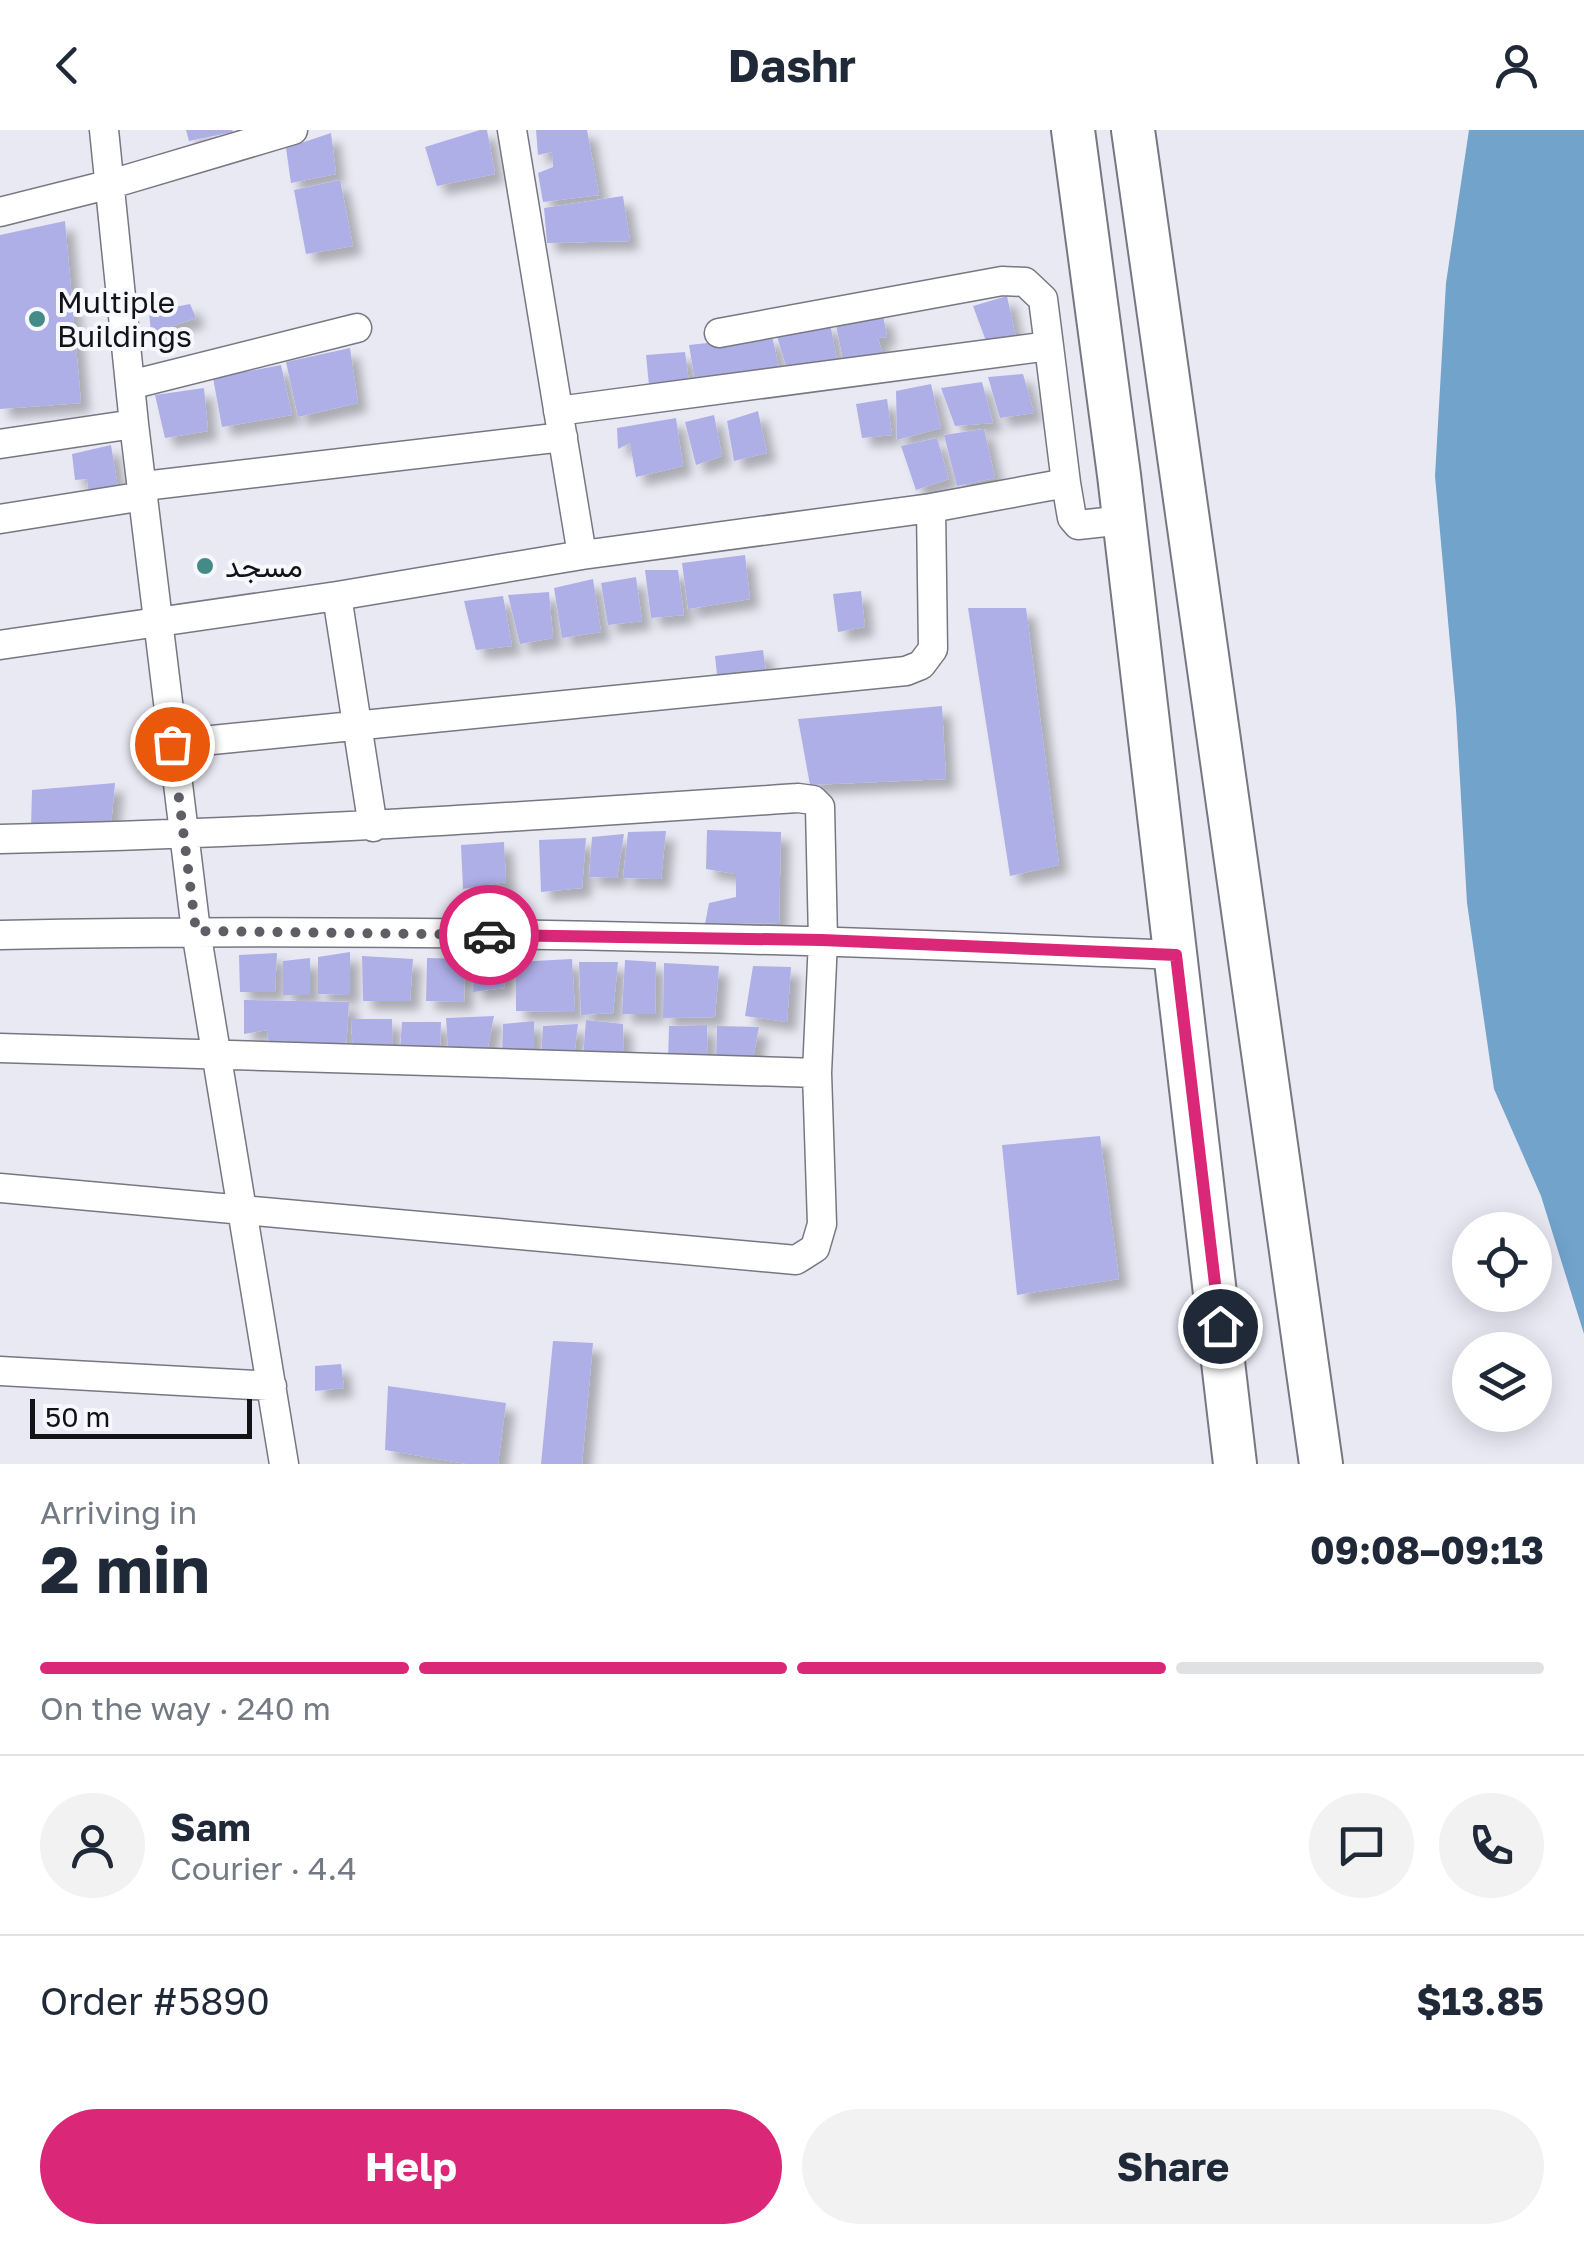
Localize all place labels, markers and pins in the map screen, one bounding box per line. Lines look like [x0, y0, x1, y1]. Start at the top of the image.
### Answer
place label: Multiple Buildings [57, 284, 192, 354]
marker: Multiple Buildings [26, 308, 48, 330]
place label: مسجد [225, 548, 303, 584]
marker: مسجد [194, 555, 216, 577]
pin [130, 702, 215, 787]
pin [1178, 1284, 1263, 1369]

